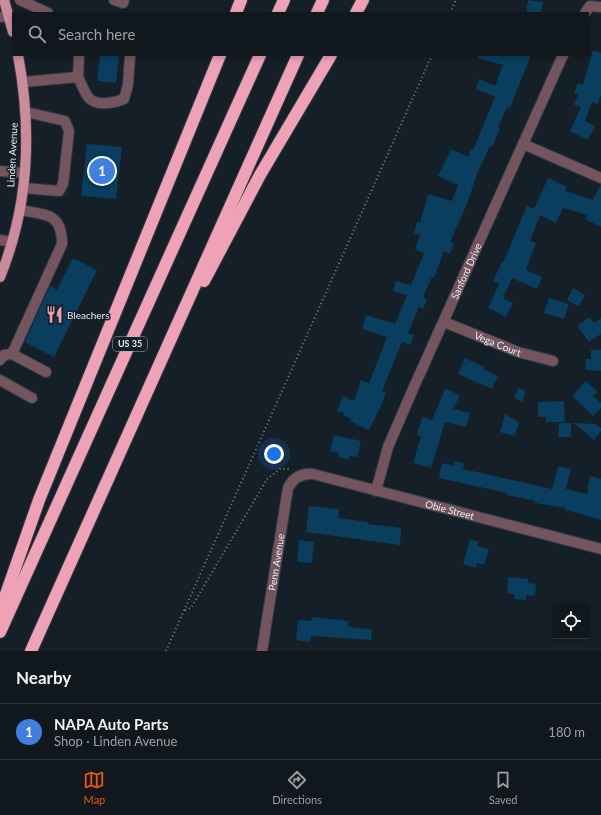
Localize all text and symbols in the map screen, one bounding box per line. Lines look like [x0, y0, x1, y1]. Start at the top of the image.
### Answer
search box [12, 12, 589, 56]
icon: search [26, 23, 48, 45]
text: Search here [58, 25, 135, 43]
street label: Linden Avenue [4, 122, 20, 188]
pin: 1 [89, 156, 115, 186]
street label: Sanford Drive [448, 241, 484, 301]
restaurant icon: Bleachers [44, 305, 64, 325]
place label: Bleachers [67, 309, 110, 321]
street label: Vega Court [473, 329, 523, 359]
road number: US 35 [113, 337, 147, 351]
your location [264, 444, 284, 464]
street label: Obie Street [424, 497, 476, 522]
street label: Penn Avenue [266, 533, 287, 592]
map controls [553, 603, 589, 639]
button: locate [553, 603, 589, 639]
text: Nearby [16, 667, 71, 688]
text: NAPA Auto Parts [54, 715, 168, 733]
text: 1 [25, 724, 33, 740]
text: 180 m [548, 724, 585, 740]
text: Shop · Linden Avenue [54, 733, 177, 749]
tab: Map [83, 769, 105, 806]
tab: Directions [272, 769, 322, 806]
tab: Saved [489, 769, 518, 806]

